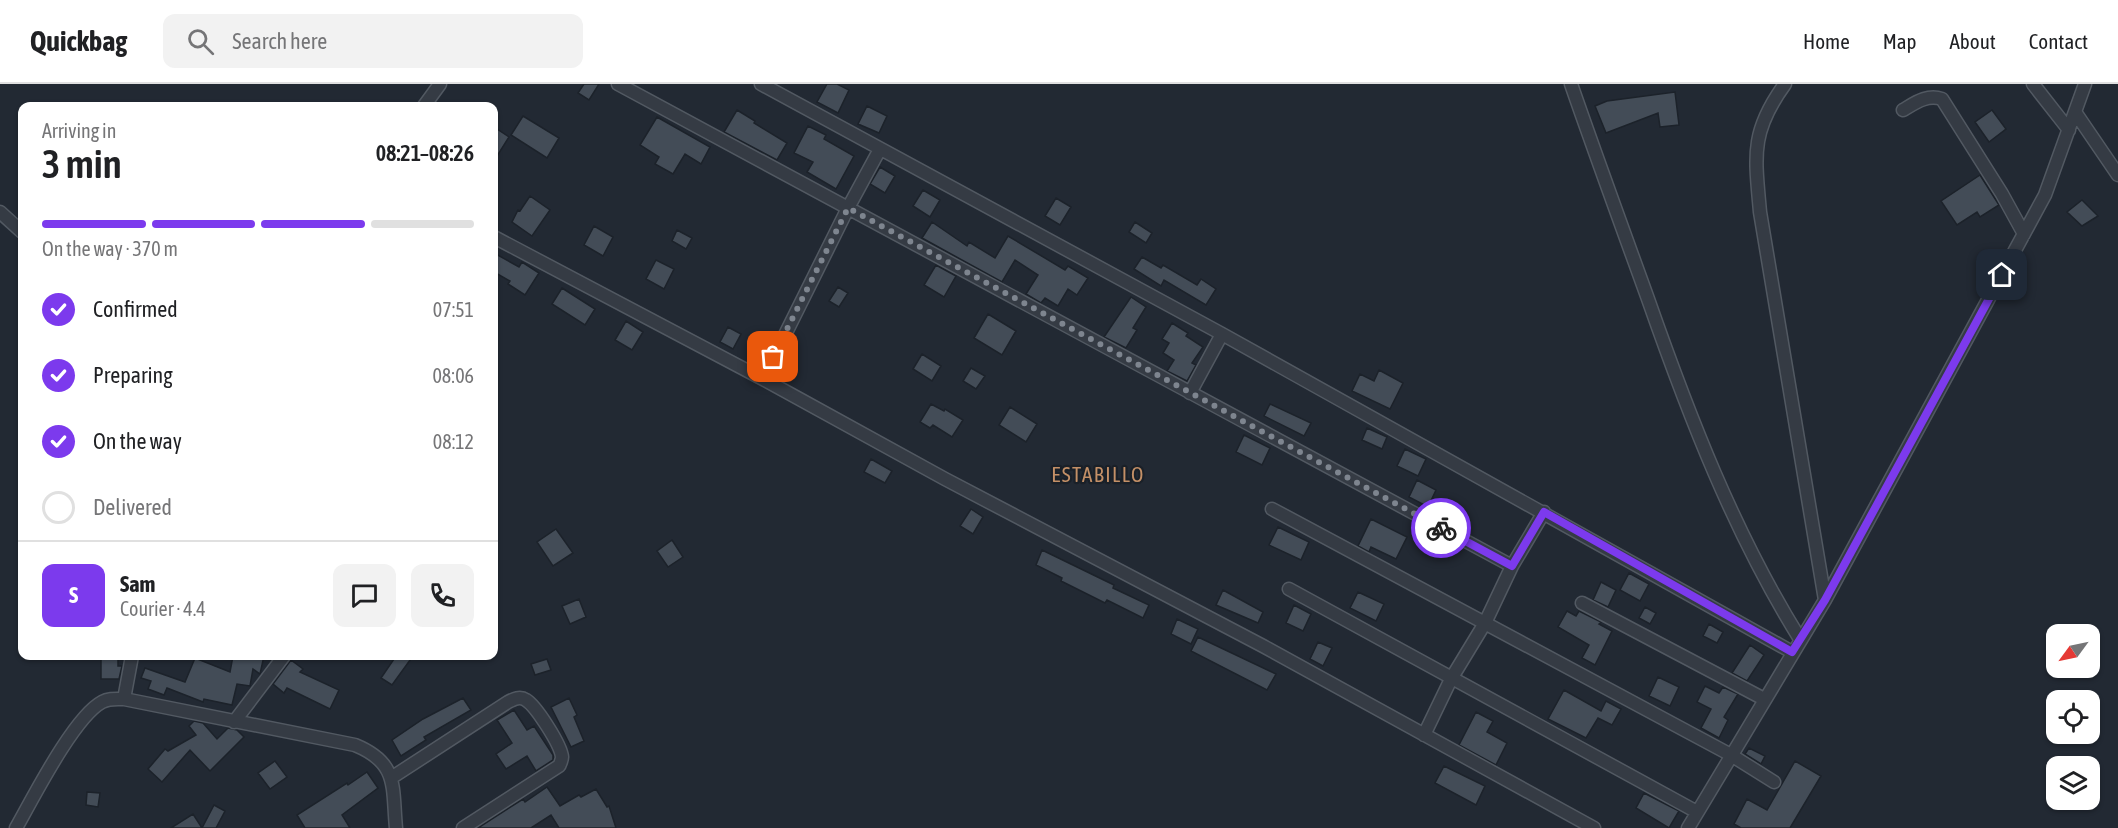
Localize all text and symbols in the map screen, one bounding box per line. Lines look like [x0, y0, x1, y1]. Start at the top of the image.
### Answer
search box [163, 14, 583, 68]
text: Quickbag [30, 25, 127, 57]
icon: search [184, 25, 217, 58]
text: Search here [232, 28, 327, 54]
text: Home [1803, 29, 1850, 53]
text: Map [1883, 29, 1917, 53]
text: About [1950, 29, 1996, 53]
text: Contact [2029, 29, 2088, 53]
text: Arriving in [42, 119, 116, 142]
text: 08:21–08:26 [376, 140, 474, 166]
text: 3 min [42, 142, 122, 186]
text: On the way · 370 m [42, 237, 178, 260]
pin [1976, 249, 2027, 300]
icon: home [1985, 258, 2018, 291]
icon: check [42, 293, 75, 326]
text: Confirmed [93, 296, 178, 322]
text: 07:51 [433, 298, 474, 321]
pin [747, 331, 798, 382]
icon: bag [756, 340, 789, 373]
icon: check [42, 359, 75, 392]
text: Preparing [93, 362, 173, 388]
text: 08:06 [432, 364, 474, 387]
icon: check [42, 425, 75, 458]
text: On the way [93, 428, 182, 454]
text: 08:12 [433, 430, 474, 453]
district label: ESTABILLO [1051, 462, 1145, 486]
text: Delivered [93, 494, 172, 520]
courier [1411, 498, 1471, 558]
icon: bike [1425, 512, 1458, 545]
button: chat [333, 564, 396, 627]
button: phone [411, 564, 474, 627]
text: Sam [120, 571, 155, 597]
text: S [69, 582, 78, 608]
text: Courier · 4.4 [120, 597, 206, 620]
north arrow [2046, 624, 2100, 678]
map controls [2046, 624, 2100, 810]
button: locate [2046, 690, 2100, 744]
button: layers [2046, 756, 2100, 810]

